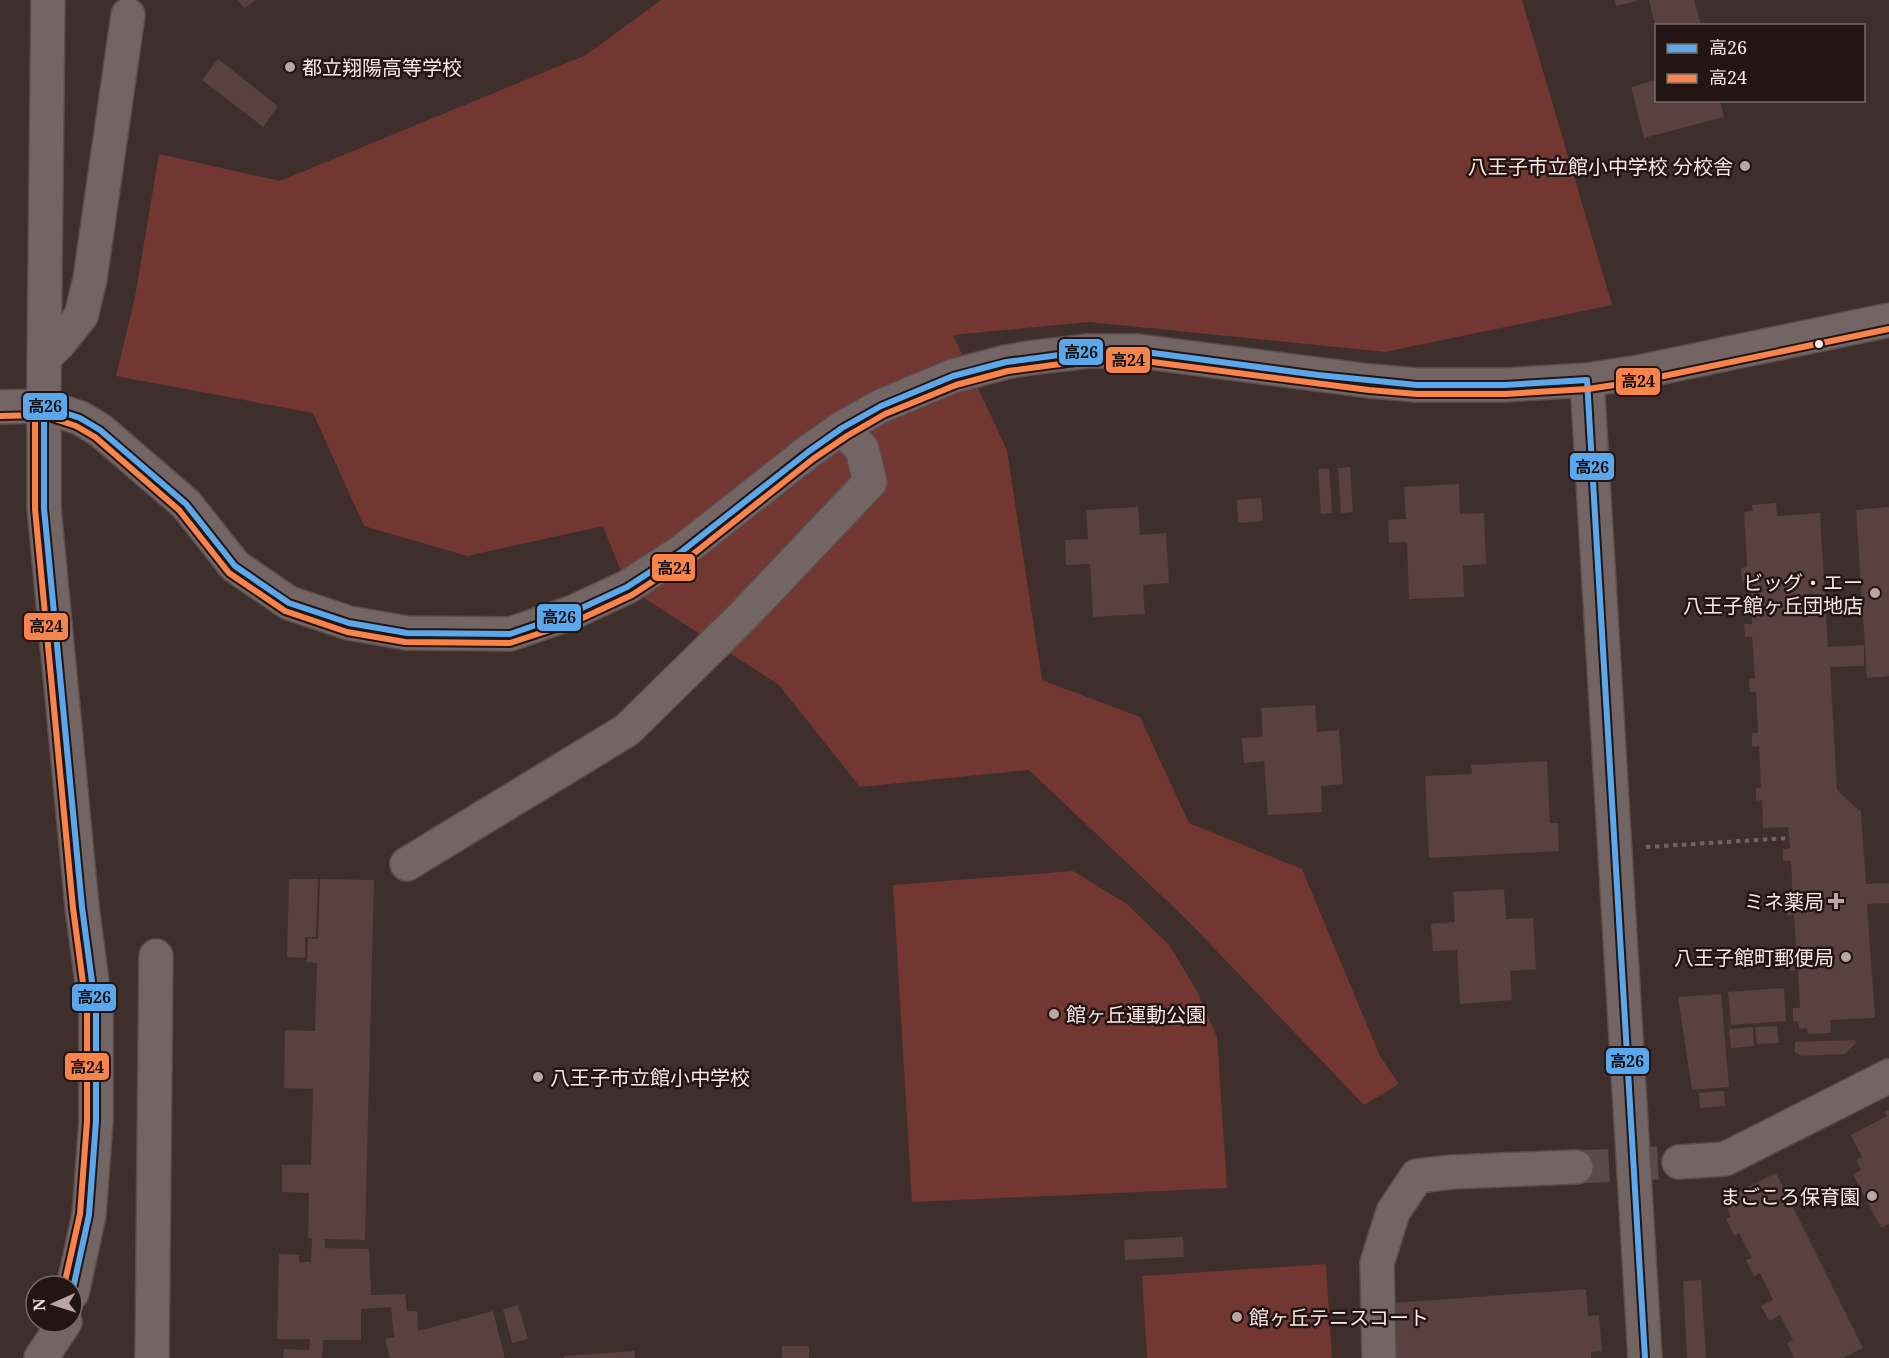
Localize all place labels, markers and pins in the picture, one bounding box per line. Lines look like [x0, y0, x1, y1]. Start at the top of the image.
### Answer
place label: 都立翔陽高等学校 [302, 54, 462, 81]
marker: 都立翔陽高等学校 [283, 60, 297, 74]
place label: 八王子市立館小中学校 分校舎 [1468, 153, 1733, 180]
marker: 八王子市立館小中学校 分校舎 [1738, 159, 1752, 173]
unlabelled marker [1813, 338, 1825, 350]
place label: ビッグ・エー 八王子館ヶ丘団地店 [1683, 569, 1863, 619]
marker: ビッグ・エー 八王子館ヶ丘団地店 [1868, 586, 1882, 600]
place label: ミネ薬局 [1744, 888, 1824, 915]
marker: ミネ薬局 [1829, 894, 1843, 908]
place label: 八王子館町郵便局 [1674, 944, 1834, 971]
marker: 八王子館町郵便局 [1839, 950, 1853, 964]
place label: 館ヶ丘運動公園 [1066, 1001, 1206, 1028]
marker: 館ヶ丘運動公園 [1047, 1007, 1061, 1021]
place label: 八王子市立館小中学校 [550, 1064, 750, 1091]
marker: 八王子市立館小中学校 [531, 1070, 545, 1084]
place label: まごころ保育園 [1720, 1183, 1860, 1210]
marker: まごころ保育園 [1865, 1189, 1879, 1203]
place label: 館ヶ丘テニスコート [1249, 1304, 1429, 1331]
marker: 館ヶ丘テニスコート [1230, 1310, 1244, 1324]

